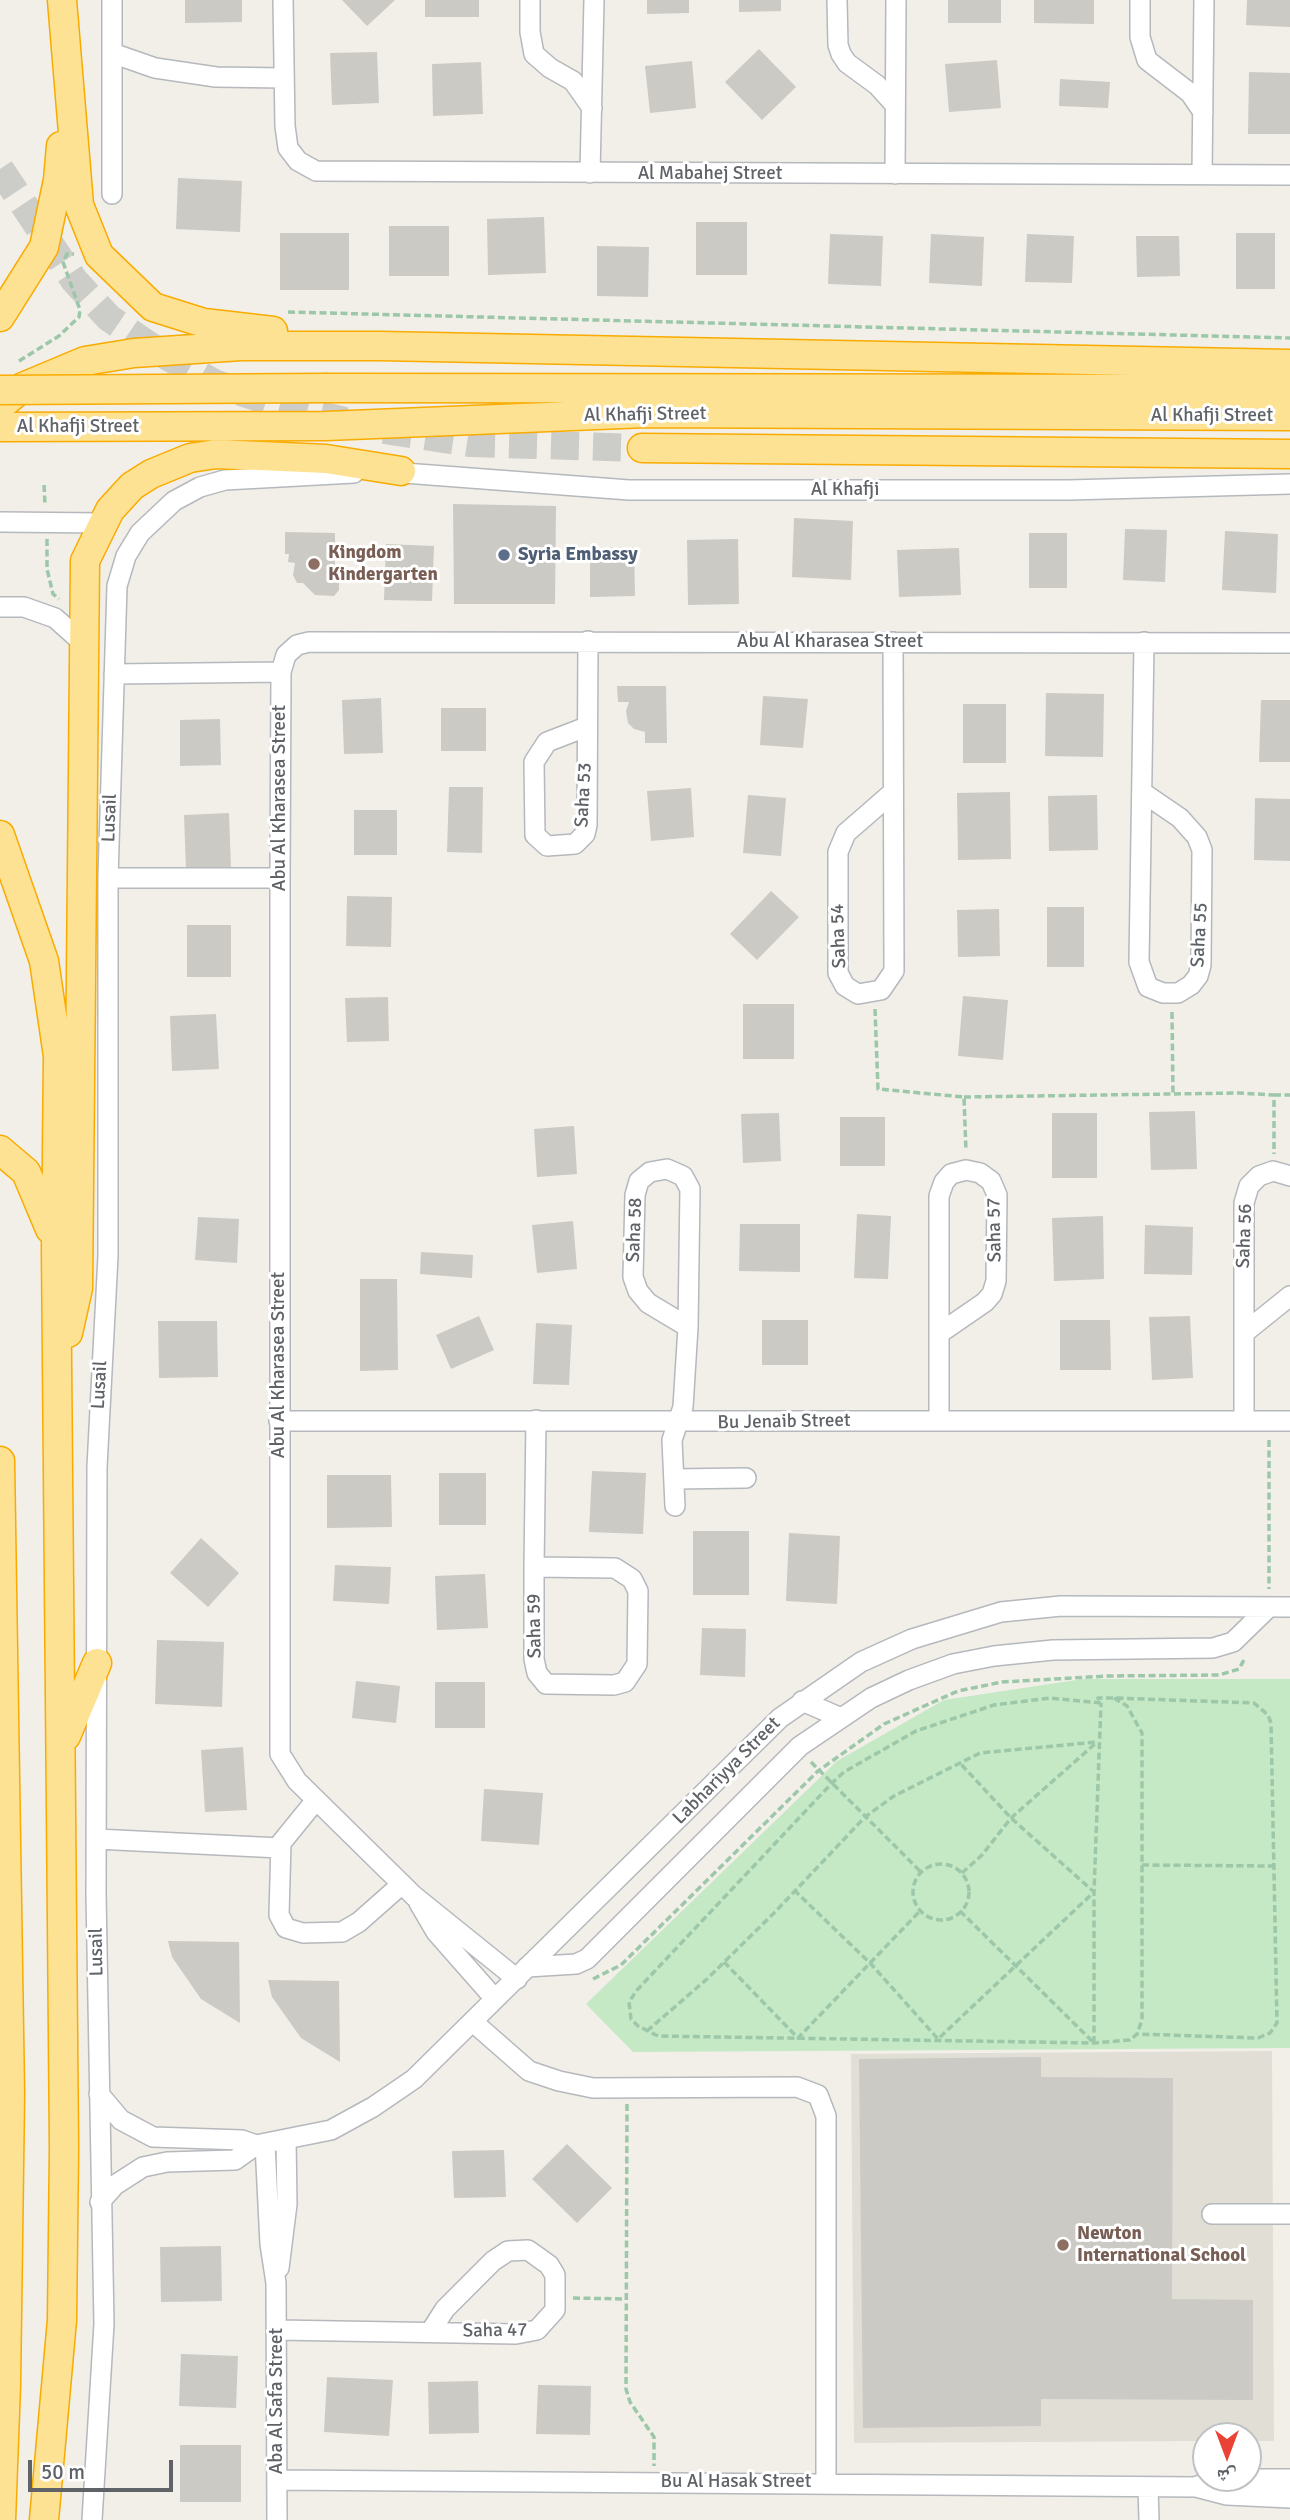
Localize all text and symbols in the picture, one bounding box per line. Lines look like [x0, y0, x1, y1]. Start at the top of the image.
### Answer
street label: Al Mabahej Street [638, 163, 782, 185]
street label: Al Khafji Street [584, 403, 706, 427]
street label: Al Khafji Street [1151, 405, 1273, 427]
street label: Al Khafji Street [17, 416, 139, 438]
street label: Al Khafji [811, 479, 879, 501]
place label: Kingdom Kindergarten [328, 542, 438, 586]
place label: Syria Embassy [518, 544, 638, 566]
marker: Syria Embassy [496, 547, 512, 563]
marker: Kingdom Kindergarten [306, 556, 322, 572]
street label: Abu Al Kharasea Street [737, 631, 923, 653]
street label: Abu Al Kharasea Street [269, 705, 291, 891]
street label: Saha 53 [571, 762, 597, 828]
street label: Lusail [98, 793, 122, 843]
street label: Saha 55 [1187, 902, 1213, 968]
street label: Saha 54 [826, 903, 852, 969]
street label: Saha 58 [622, 1197, 648, 1263]
street label: Saha 57 [983, 1197, 1007, 1263]
street label: Saha 56 [1232, 1203, 1258, 1269]
street label: Abu Al Kharasea Street [268, 1272, 290, 1458]
street label: Lusail [87, 1360, 113, 1410]
street label: Bu Jenaib Street [717, 1409, 851, 1435]
street label: Saha 59 [523, 1593, 547, 1659]
street label: Labhariyya Street [669, 1713, 785, 1829]
street label: Lusail [85, 1928, 109, 1976]
place label: Newton International School [1077, 2223, 1246, 2267]
marker: Newton International School [1055, 2237, 1071, 2253]
street label: Saha 47 [462, 2319, 528, 2343]
street label: Aba Al Safa Street [266, 2328, 288, 2474]
north arrow [1192, 2422, 1262, 2492]
scale bar [32, 2446, 177, 2490]
text: 50 m [41, 2459, 85, 2485]
text: ش [1217, 2464, 1237, 2488]
street label: Bu Al Hasak Street [661, 2471, 811, 2493]

